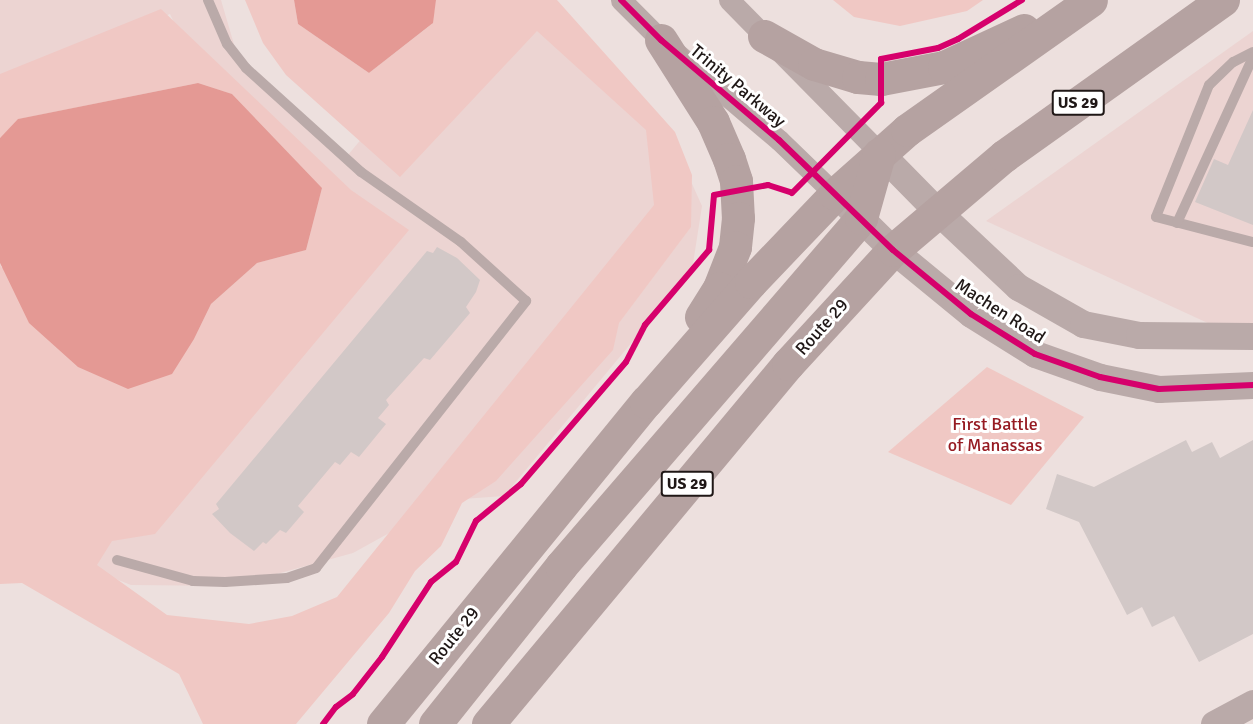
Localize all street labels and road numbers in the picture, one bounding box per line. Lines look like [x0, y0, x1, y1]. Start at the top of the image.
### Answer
street label: Trinity Parkway [686, 40, 790, 132]
road number: US 29 [1051, 90, 1105, 116]
street label: Machen Road [951, 274, 1049, 348]
street label: Route 29 [791, 294, 853, 360]
road number: US 29 [660, 471, 714, 497]
street label: Route 29 [424, 603, 484, 669]

